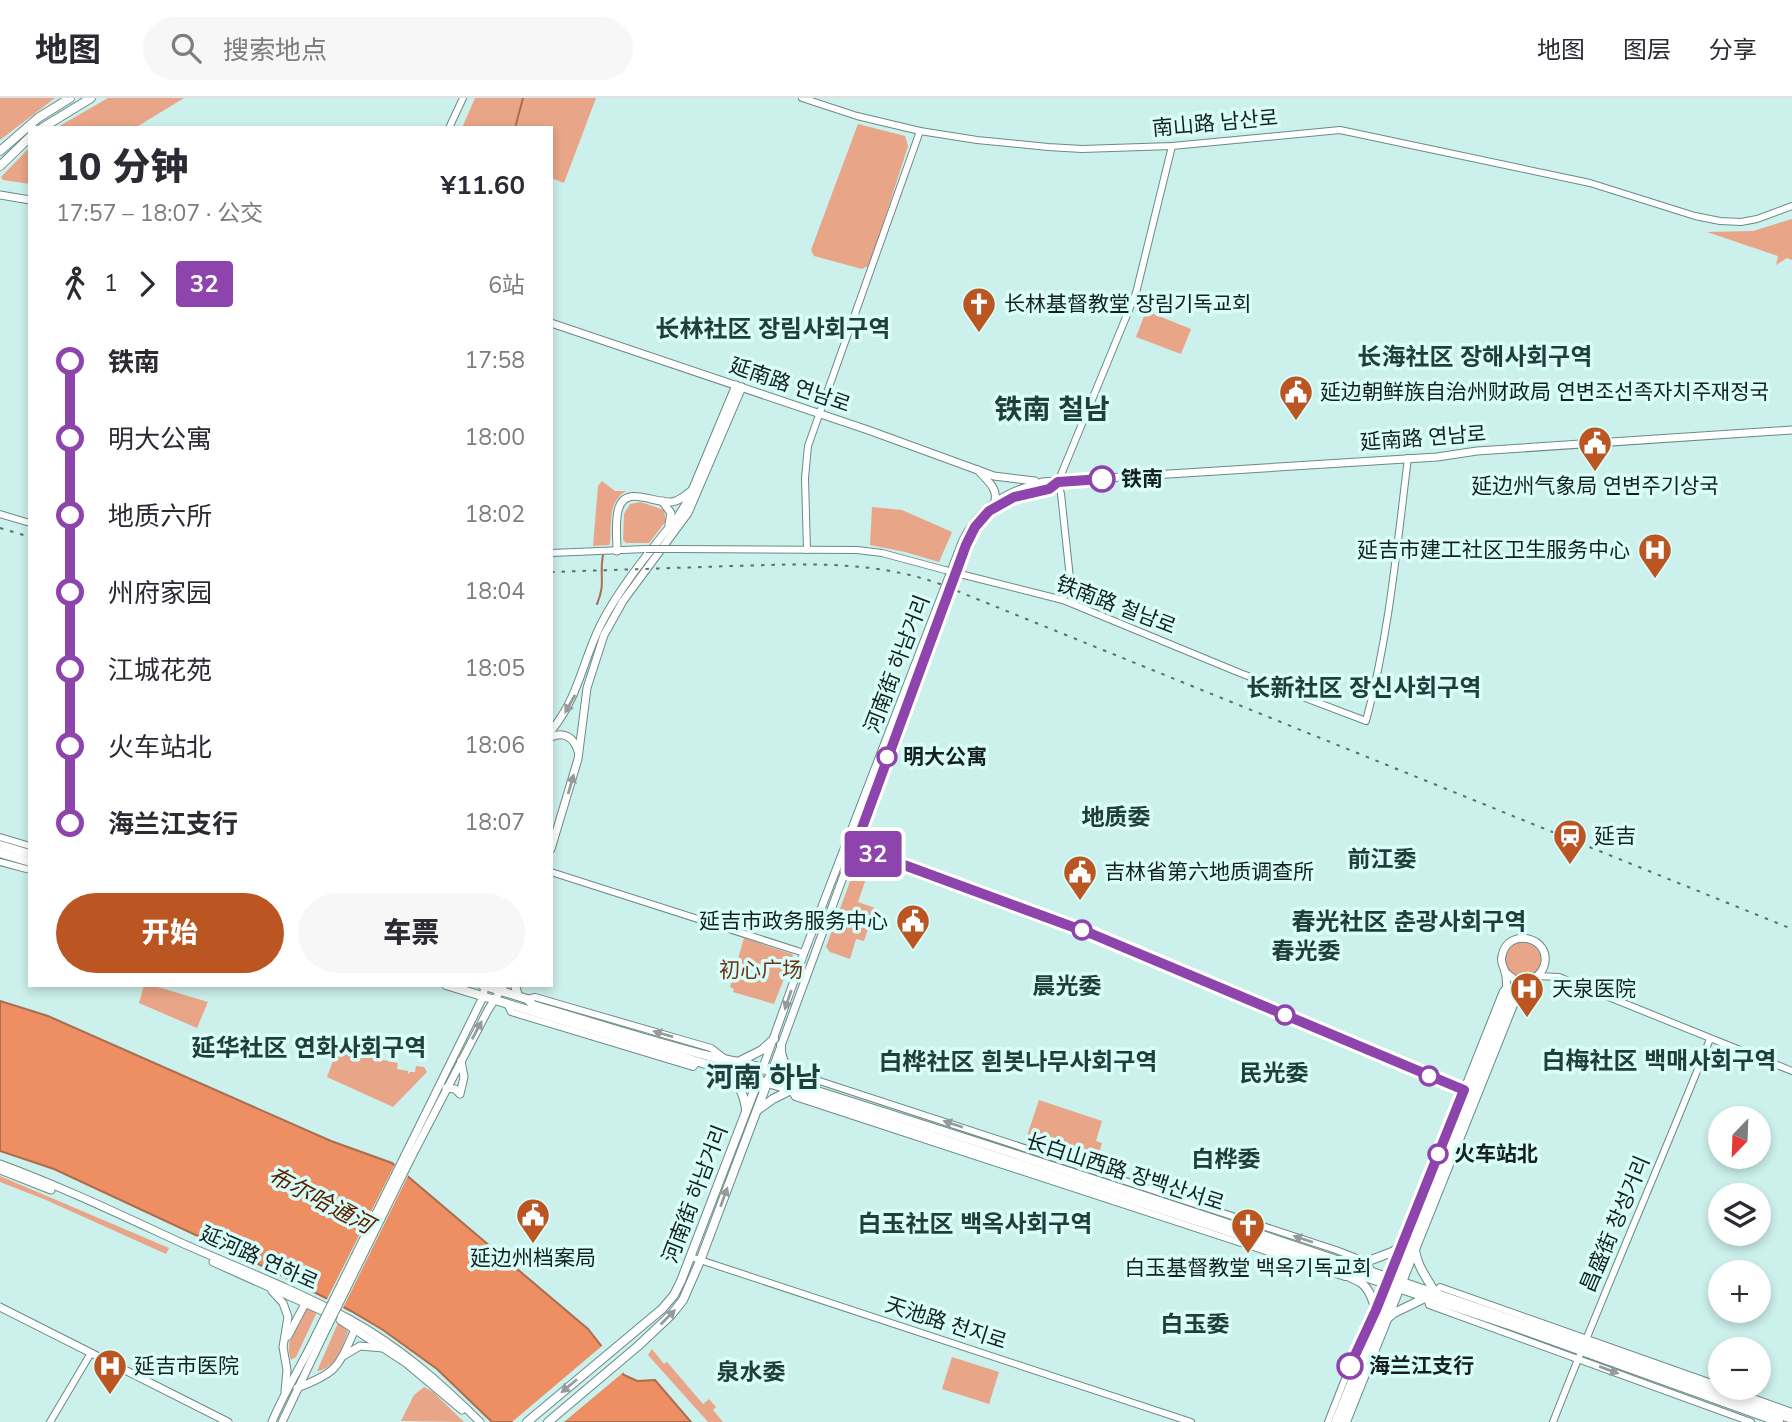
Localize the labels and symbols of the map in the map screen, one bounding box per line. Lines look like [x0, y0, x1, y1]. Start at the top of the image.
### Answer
street label: 南山路 남산로 [1151, 104, 1279, 142]
church icon: 长林基督教堂 장림기독교회 [960, 285, 998, 334]
place label: 长林基督教堂 장림기독교회 [1004, 290, 1251, 318]
district label: 长林社区 장림사회구역 [656, 313, 890, 345]
district label: 长海社区 장해사회구역 [1358, 341, 1592, 373]
street label: 延南路 연남로 [726, 351, 854, 419]
public building icon: 延边朝鲜族自治州财政局 연변조선족자치주재정국 [1277, 373, 1315, 422]
place label: 延边朝鲜族自治州财政局 연변조선족자치주재정국 [1320, 378, 1769, 406]
district label: 铁南 철남 [994, 391, 1110, 429]
street label: 延南路 연남로 [1359, 420, 1487, 456]
public building icon: 延边州气象局 연변주기상국 [1576, 424, 1614, 473]
place label: 铁南 [1121, 465, 1163, 493]
marker: 铁南 [1089, 466, 1115, 492]
place label: 延边州气象局 연변주기상국 [1471, 472, 1719, 500]
hospital icon: 延吉市建工社区卫生服务中心 [1636, 531, 1674, 580]
place label: 延吉市建工社区卫生服务中心 [1357, 536, 1630, 564]
street label: 铁南路 철남로 [1052, 569, 1180, 641]
street label: 河南街 하남거리 [858, 591, 936, 737]
district label: 长新社区 장신사회구역 [1247, 672, 1481, 704]
one-way arrow [564, 694, 575, 714]
place label: 明大公寓 [903, 743, 987, 771]
marker: 明大公寓 [877, 747, 897, 767]
one-way arrow [566, 773, 576, 794]
district label: 地质委 [1082, 802, 1151, 833]
station icon: 延吉 [1551, 817, 1589, 866]
place label: 延吉 [1594, 822, 1636, 850]
line badge: 32 [842, 831, 904, 877]
district label: 前江委 [1348, 844, 1417, 875]
public building icon: 吉林省第六地质调查所 [1061, 853, 1099, 902]
place label: 吉林省第六地质调查所 [1104, 858, 1314, 886]
public building icon: 延吉市政务服务中心 [894, 902, 932, 951]
district label: 春光社区 춘광사회구역 [1292, 906, 1526, 938]
place label: 延吉市政务服务中心 [699, 907, 888, 935]
unlabelled marker [1072, 920, 1092, 940]
district label: 春光委 [1272, 936, 1341, 967]
park label: 初心广场 [719, 956, 803, 984]
hospital icon: 天泉医院 [1508, 970, 1546, 1019]
district label: 晨光委 [1033, 971, 1102, 1002]
place label: 天泉医院 [1552, 975, 1636, 1003]
one-way arrow [782, 989, 793, 1010]
unlabelled marker [1275, 1005, 1295, 1025]
one-way arrow [472, 1020, 483, 1040]
one-way arrow [652, 1028, 674, 1039]
district label: 延华社区 연화사회구역 [192, 1032, 426, 1064]
district label: 白梅社区 백매사회구역 [1542, 1045, 1776, 1077]
district label: 白桦社区 흰봇나무사회구역 [878, 1046, 1158, 1078]
district label: 民光委 [1240, 1058, 1309, 1089]
district label: 河南 하남 [705, 1059, 821, 1097]
unlabelled marker [1419, 1066, 1439, 1086]
north arrow [1708, 1106, 1771, 1169]
one-way arrow [942, 1118, 963, 1129]
street label: 河南街 하남거리 [656, 1121, 734, 1267]
street label: 长白山西路 장백산서로 [1022, 1127, 1228, 1217]
place label: 火车站北 [1454, 1140, 1538, 1168]
district label: 白桦委 [1192, 1144, 1261, 1175]
marker: 火车站北 [1428, 1144, 1448, 1164]
street label: 昌盛街 창성거리 [1574, 1151, 1656, 1297]
water label: 布尔哈通河 [263, 1160, 382, 1243]
one-way arrow [719, 1186, 730, 1207]
public building icon: 延边州档案局 [514, 1196, 552, 1245]
church icon: 白玉基督教堂 백옥기독교회 [1229, 1206, 1267, 1255]
district label: 白玉社区 백옥사회구역 [858, 1208, 1092, 1240]
street label: 延河路 연하로 [196, 1220, 322, 1296]
one-way arrow [1292, 1234, 1313, 1244]
place label: 延边州档案局 [470, 1244, 596, 1272]
place label: 白玉基督教堂 백옥기독교회 [1124, 1254, 1372, 1282]
street label: 天池路 천지로 [882, 1290, 1010, 1356]
one-way arrow [660, 1309, 676, 1325]
district label: 白玉委 [1161, 1309, 1230, 1340]
hospital icon: 延吉市医院 [91, 1347, 129, 1396]
place label: 延吉市医院 [134, 1352, 239, 1380]
place label: 海兰江支行 [1369, 1352, 1474, 1380]
marker: 海兰江支行 [1337, 1353, 1363, 1379]
district label: 泉水委 [717, 1357, 786, 1388]
one-way arrow [1598, 1365, 1619, 1376]
one-way arrow [561, 1378, 578, 1393]

